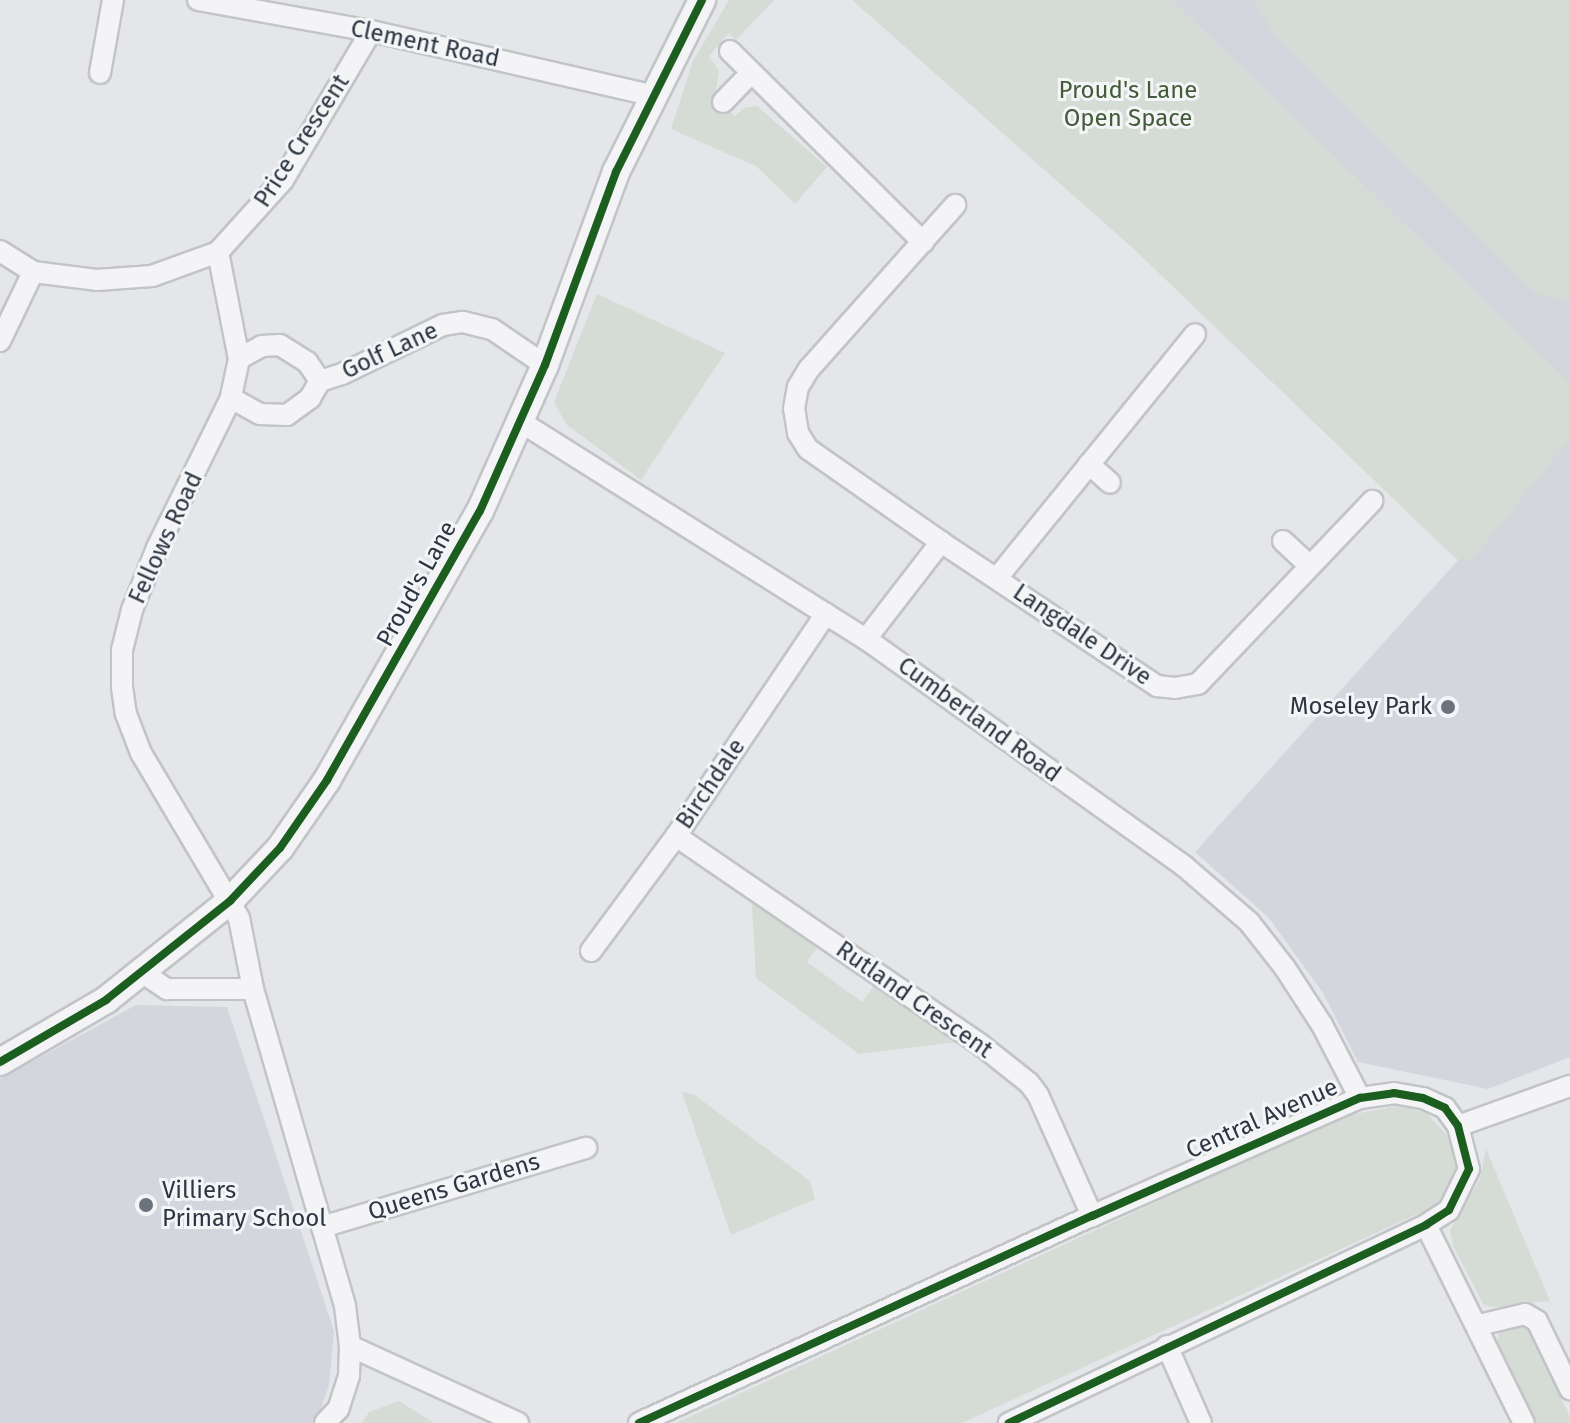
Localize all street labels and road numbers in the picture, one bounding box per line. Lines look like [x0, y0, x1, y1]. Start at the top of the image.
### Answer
street label: Clement Road [348, 14, 502, 74]
street label: Price Crescent [248, 69, 356, 213]
street label: Golf Lane [337, 316, 443, 386]
street label: Fellows Road [123, 468, 209, 608]
street label: Proud's Lane [371, 516, 463, 652]
street label: Langdale Drive [1007, 578, 1157, 692]
street label: Cumberland Road [892, 651, 1066, 789]
street label: Birchdale [670, 733, 752, 835]
street label: Rutland Crescent [830, 935, 998, 1065]
street label: Central Avenue [1182, 1073, 1342, 1165]
street label: Queens Gardens [365, 1147, 543, 1227]

